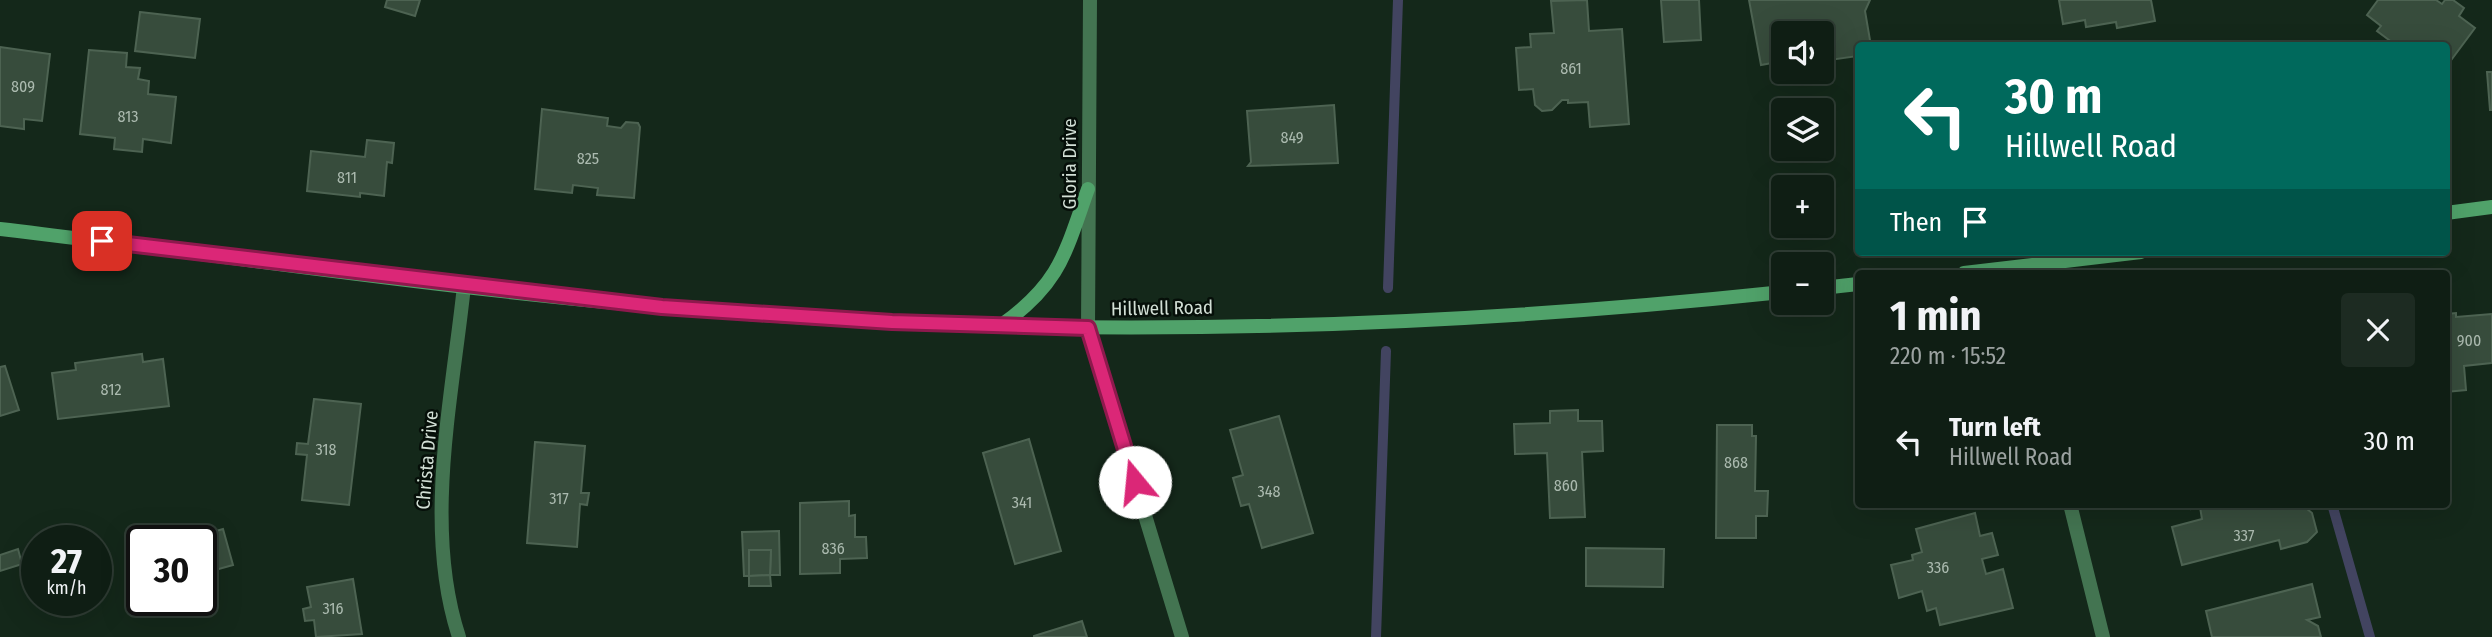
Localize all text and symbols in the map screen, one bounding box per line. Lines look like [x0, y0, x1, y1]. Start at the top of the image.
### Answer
map controls [1771, 21, 1834, 315]
button: sound [1771, 21, 1834, 84]
house number: 861 [1560, 59, 1582, 78]
text: 30 m [2005, 67, 2103, 126]
icon: left [1890, 70, 1981, 161]
house number: 809 [11, 77, 35, 96]
button: layers [1771, 98, 1834, 161]
house number: 813 [117, 107, 139, 126]
street label: Gloria Drive [1058, 118, 1081, 210]
text: Hillwell Road [2005, 127, 2177, 165]
house number: 849 [1280, 128, 1304, 147]
house number: 825 [577, 149, 599, 168]
house number: 811 [337, 168, 357, 187]
button: + [1771, 175, 1834, 238]
icon: arrive [1956, 203, 1994, 241]
text: Then [1890, 207, 1942, 238]
pin [72, 211, 132, 271]
icon: arrive [83, 222, 121, 260]
button: − [1771, 252, 1834, 315]
text: 1 min [1890, 291, 1981, 341]
button: close [2341, 293, 2415, 367]
street label: Hillwell Road [1111, 296, 1213, 320]
house number: 900 [2457, 331, 2481, 350]
text: 220 m · 15:52 [1890, 342, 2006, 370]
house number: 812 [101, 380, 121, 399]
street label: Christa Drive [411, 410, 443, 510]
text: Turn left [1949, 412, 2041, 443]
icon: left [1890, 423, 1928, 461]
text: 30 m [2364, 426, 2415, 457]
house number: 318 [315, 440, 337, 459]
text: Hillwell Road [1949, 443, 2073, 471]
position arrow [1098, 445, 1172, 519]
house number: 868 [1724, 453, 1748, 472]
house number: 860 [1554, 476, 1578, 495]
house number: 348 [1258, 482, 1280, 501]
house number: 317 [549, 489, 569, 508]
house number: 341 [1012, 493, 1032, 512]
speed limit sign: 30 [126, 525, 217, 616]
house number: 337 [2234, 526, 2255, 545]
house number: 836 [821, 539, 845, 558]
text: 27 [51, 540, 82, 582]
house number: 336 [1927, 558, 1949, 577]
text: km/h [46, 577, 87, 599]
house number: 316 [322, 599, 344, 618]

